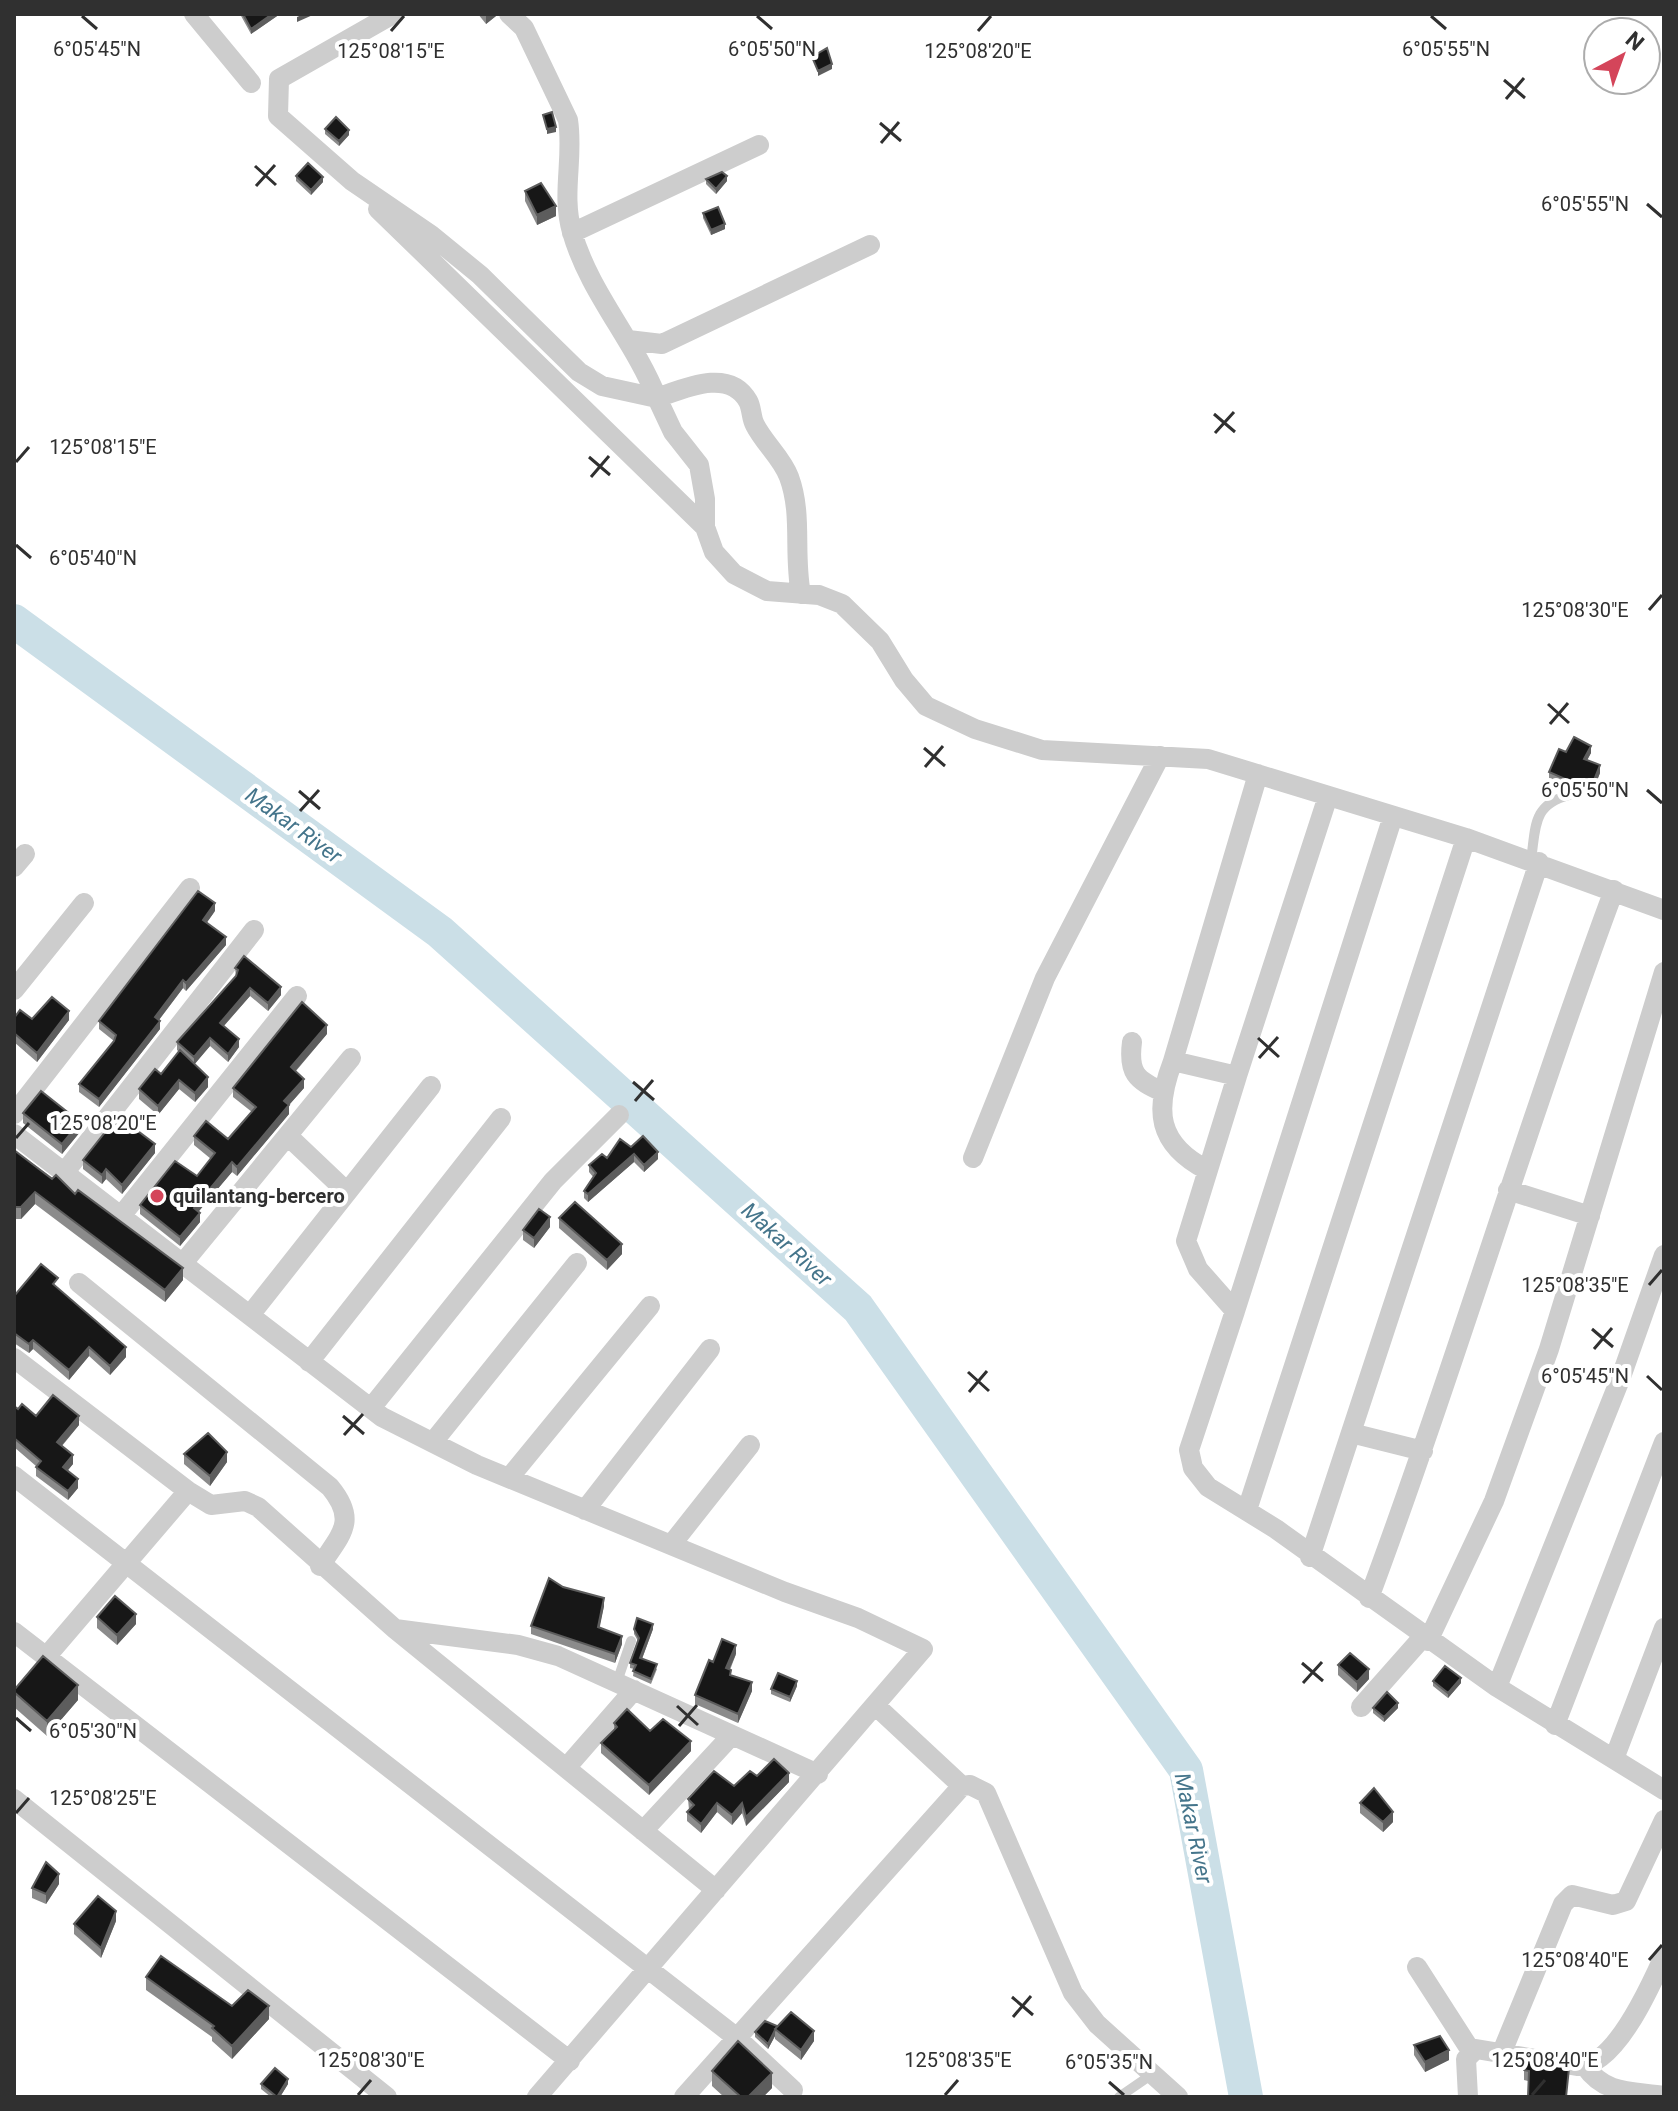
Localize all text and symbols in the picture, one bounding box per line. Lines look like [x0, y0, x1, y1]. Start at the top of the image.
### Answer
north arrow [1582, 16, 1662, 96]
text: N [1621, 27, 1649, 56]
text: 6°05'45"N [53, 37, 141, 61]
text: 6°05'50"N [728, 37, 816, 61]
text: 6°05'55"N [1402, 37, 1490, 61]
text: 125°08'15"E [337, 39, 445, 63]
text: 125°08'20"E [924, 39, 1032, 63]
text: 6°05'55"N [1541, 192, 1629, 216]
text: 125°08'15"E [49, 435, 157, 459]
text: 6°05'40"N [49, 546, 137, 570]
text: 125°08'30"E [1521, 598, 1629, 622]
text: 6°05'50"N [1541, 778, 1629, 802]
water label: Makar River [241, 782, 347, 869]
text: 125°08'20"E [49, 1111, 157, 1135]
place label: quilantang-bercero [173, 1184, 345, 1208]
marker: quilantang-bercero [148, 1187, 166, 1205]
water label: Makar River [737, 1197, 837, 1292]
text: 125°08'35"E [1521, 1273, 1629, 1297]
text: 6°05'45"N [1541, 1364, 1629, 1388]
text: 6°05'30"N [49, 1719, 137, 1743]
water label: Makar River [1170, 1771, 1218, 1886]
text: 125°08'25"E [49, 1786, 157, 1810]
text: 125°08'40"E [1521, 1948, 1629, 1972]
text: 125°08'30"E [317, 2048, 425, 2072]
text: 125°08'35"E [904, 2048, 1012, 2072]
text: 125°08'40"E [1491, 2048, 1599, 2072]
text: 6°05'35"N [1065, 2050, 1153, 2074]

